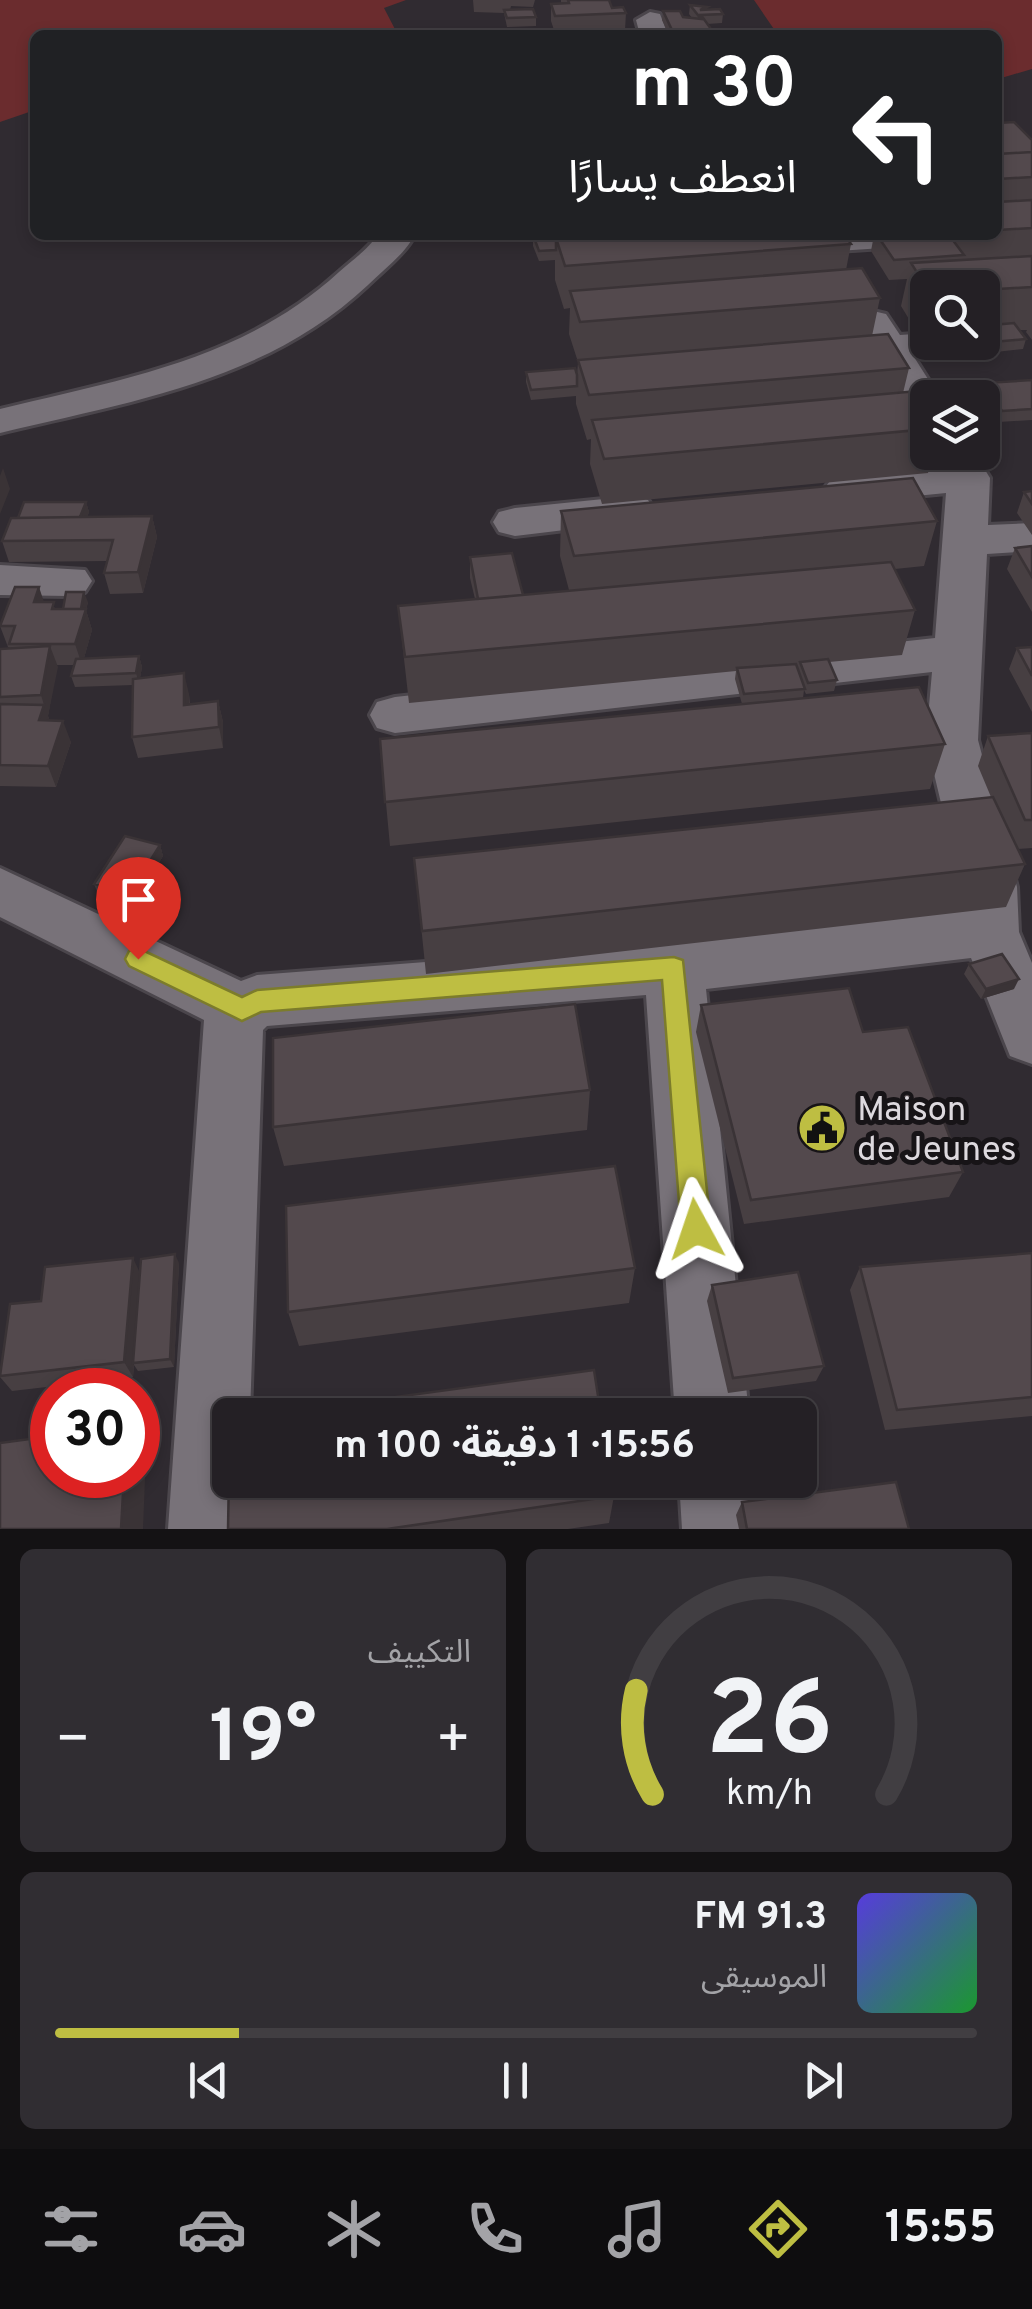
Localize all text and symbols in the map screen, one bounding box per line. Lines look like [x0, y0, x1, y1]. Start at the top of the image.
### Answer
text: 30 m [631, 43, 797, 132]
icon: left [832, 70, 962, 200]
text: انعطف يسارًا [568, 152, 797, 209]
map controls [910, 270, 1000, 470]
button: search [910, 270, 1000, 360]
button: layers [910, 380, 1000, 470]
pin [96, 857, 181, 960]
icon: arrive [111, 872, 166, 927]
place label: Maison de Jeunes [857, 1089, 1017, 1173]
public building icon: Maison de Jeunes [796, 1102, 848, 1154]
position arrow [644, 1177, 748, 1281]
speed limit sign: 30 [30, 1368, 160, 1498]
text: 15:56 · 1 دقيقة · 100 m [334, 1423, 695, 1472]
text: التكييف [368, 1634, 471, 1674]
text: 26 [705, 1660, 833, 1792]
text: 19° [209, 1694, 317, 1789]
text: − [55, 1707, 90, 1777]
text: + [436, 1707, 471, 1777]
text: km/h [726, 1772, 812, 1818]
text: 91.3 FM [694, 1894, 827, 1943]
text: الموسيقى [701, 1959, 827, 1999]
icon: previous [181, 2053, 236, 2108]
icon: pause [488, 2053, 543, 2108]
icon: next [796, 2053, 851, 2108]
icon: filters [36, 2194, 106, 2264]
icon: car [177, 2194, 247, 2264]
icon: climate [319, 2194, 389, 2264]
icon: phone [460, 2194, 530, 2264]
icon: music [602, 2194, 672, 2264]
icon: directions [743, 2194, 813, 2264]
text: 15:55 [885, 2201, 996, 2258]

